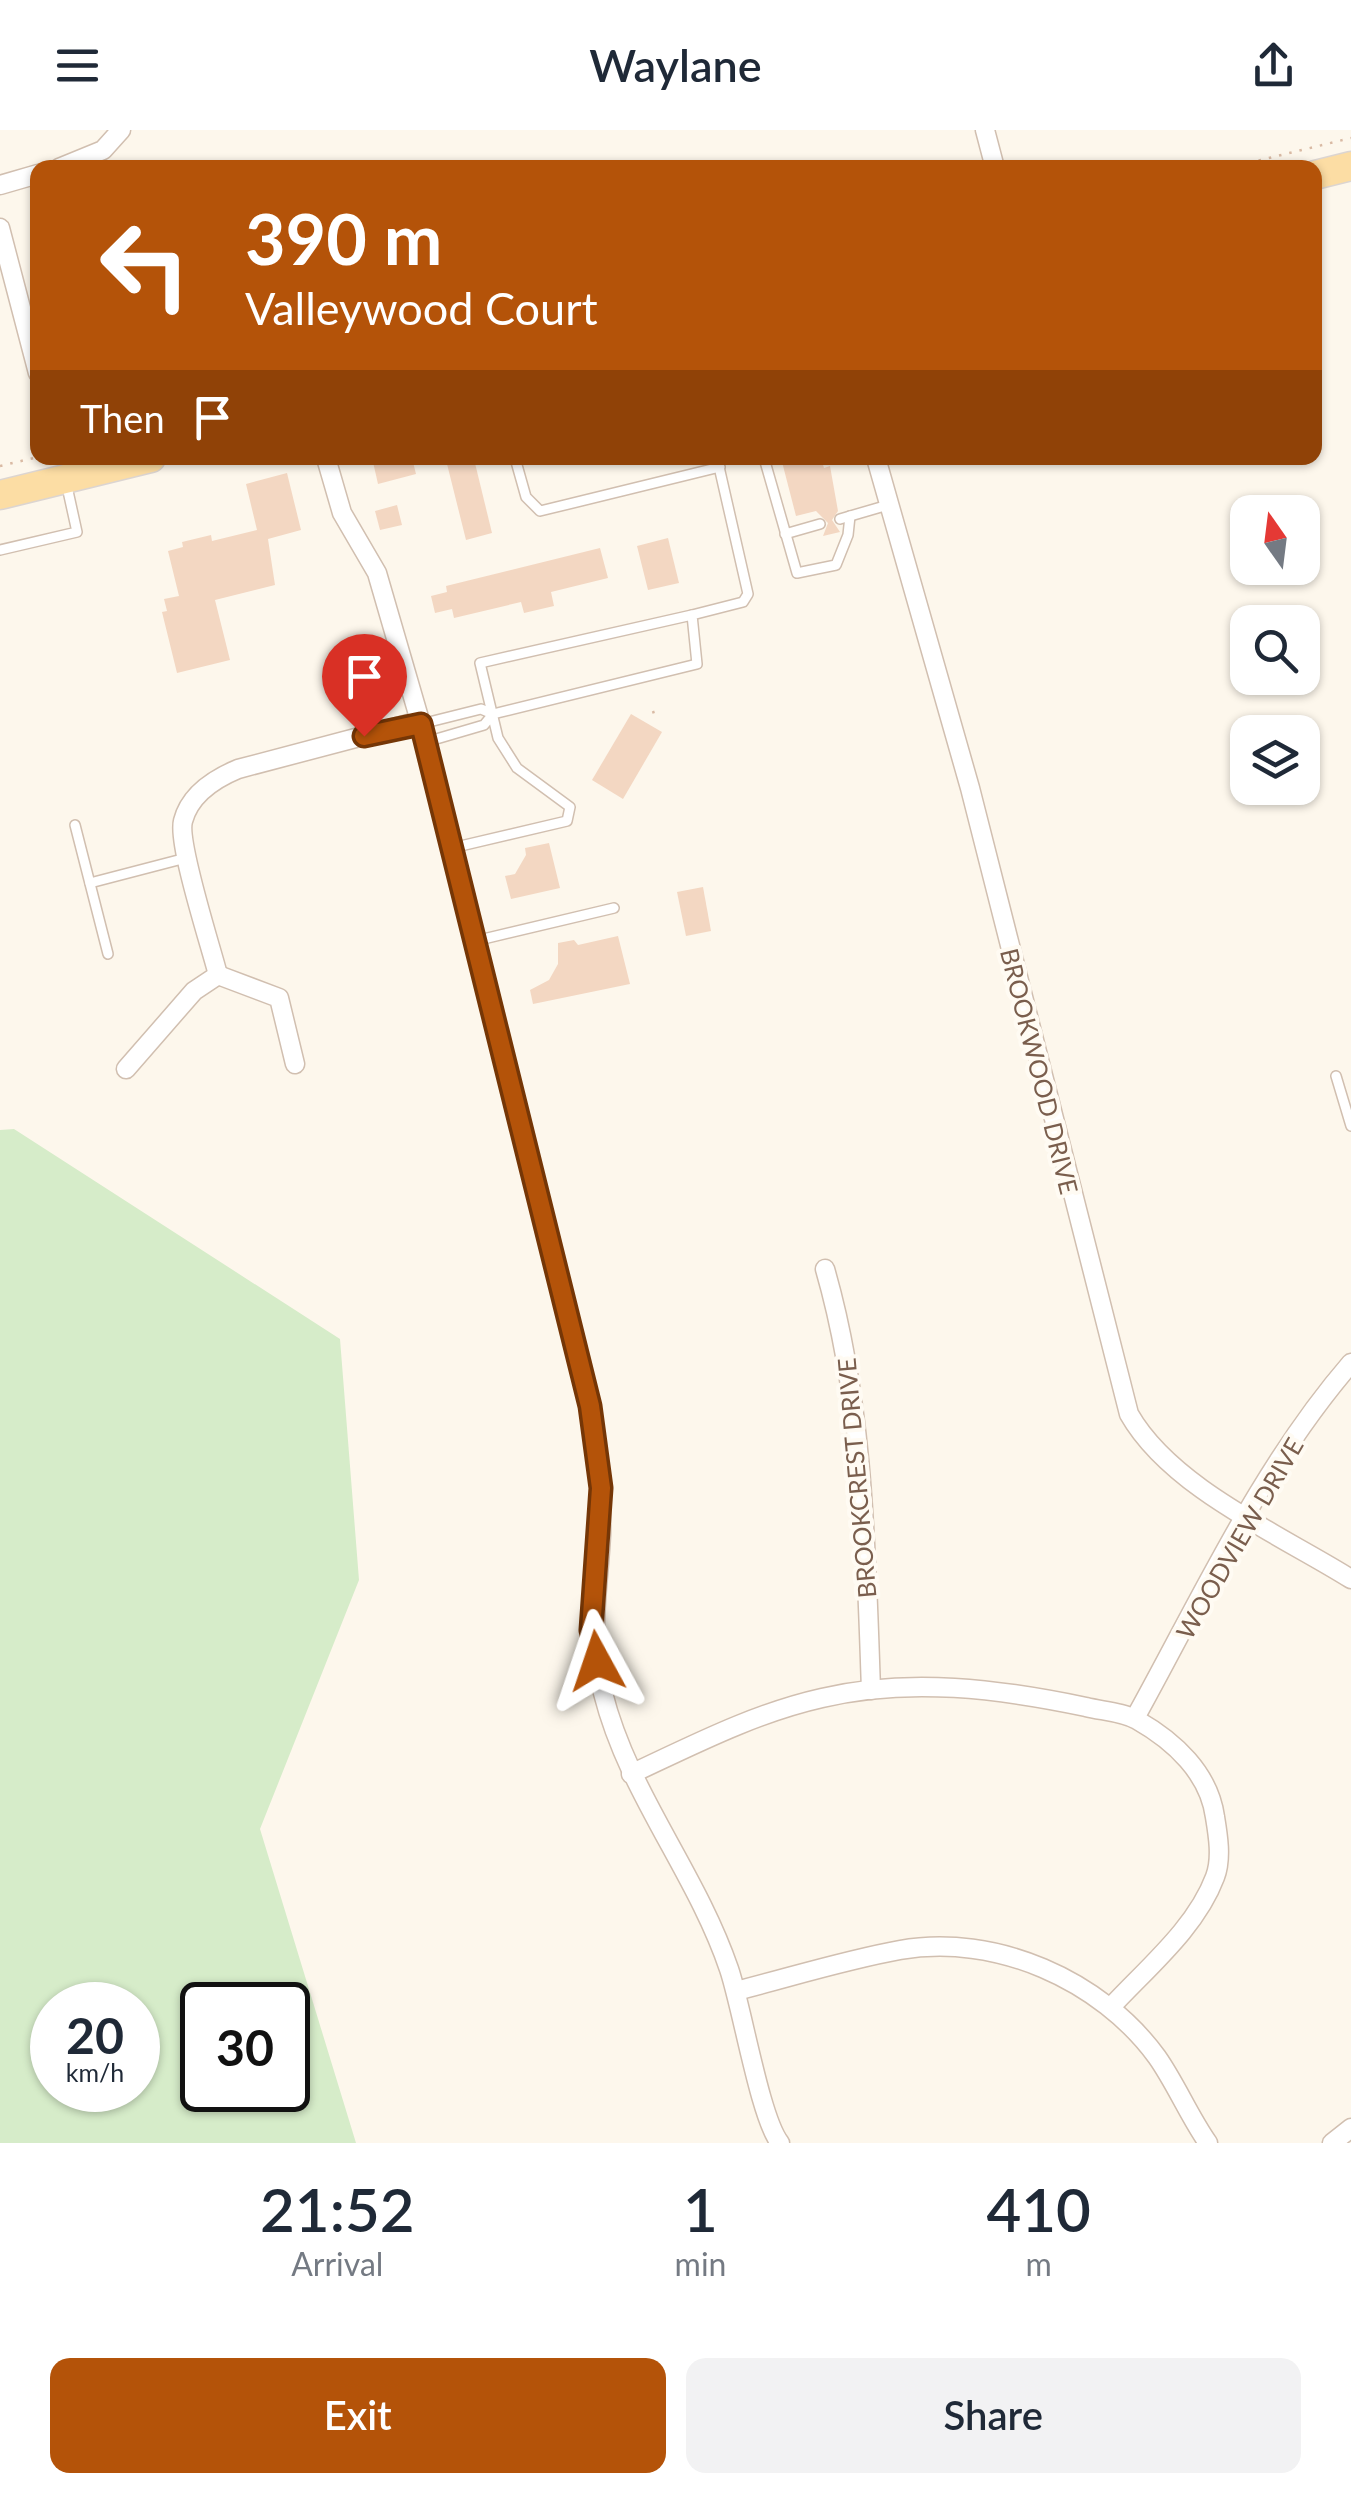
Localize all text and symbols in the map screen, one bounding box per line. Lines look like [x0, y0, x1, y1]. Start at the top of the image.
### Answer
icon: menu [50, 38, 105, 93]
text: Waylane [589, 38, 762, 92]
icon: share [1246, 38, 1301, 93]
text: 390 m [245, 196, 442, 280]
icon: left [80, 200, 210, 330]
text: Valleywood Court [245, 281, 598, 335]
icon: arrive [185, 390, 240, 445]
text: Then [80, 395, 165, 441]
north arrow [1230, 495, 1320, 585]
map controls [1230, 495, 1320, 805]
button: search [1230, 605, 1320, 695]
pin [322, 634, 407, 737]
icon: arrive [337, 649, 392, 704]
button: layers [1230, 715, 1320, 805]
street label: BROOKWOOD DRIVE [995, 945, 1085, 1197]
street label: BROOKCREST DRIVE [831, 1357, 881, 1599]
street label: WOODVIEW DRIVE [1169, 1432, 1309, 1644]
position arrow [545, 1609, 649, 1713]
speed limit sign: 30 [180, 1982, 310, 2112]
text: 20 [66, 2005, 124, 2065]
text: km/h [66, 2057, 124, 2087]
text: 21:52 [260, 2173, 415, 2245]
text: 1 [683, 2173, 718, 2245]
text: 410 [987, 2173, 1091, 2245]
text: Arrival [291, 2244, 383, 2283]
text: min [675, 2244, 726, 2283]
text: m [1026, 2244, 1052, 2283]
button: Exit [50, 2358, 666, 2473]
button: Share [686, 2358, 1301, 2473]

